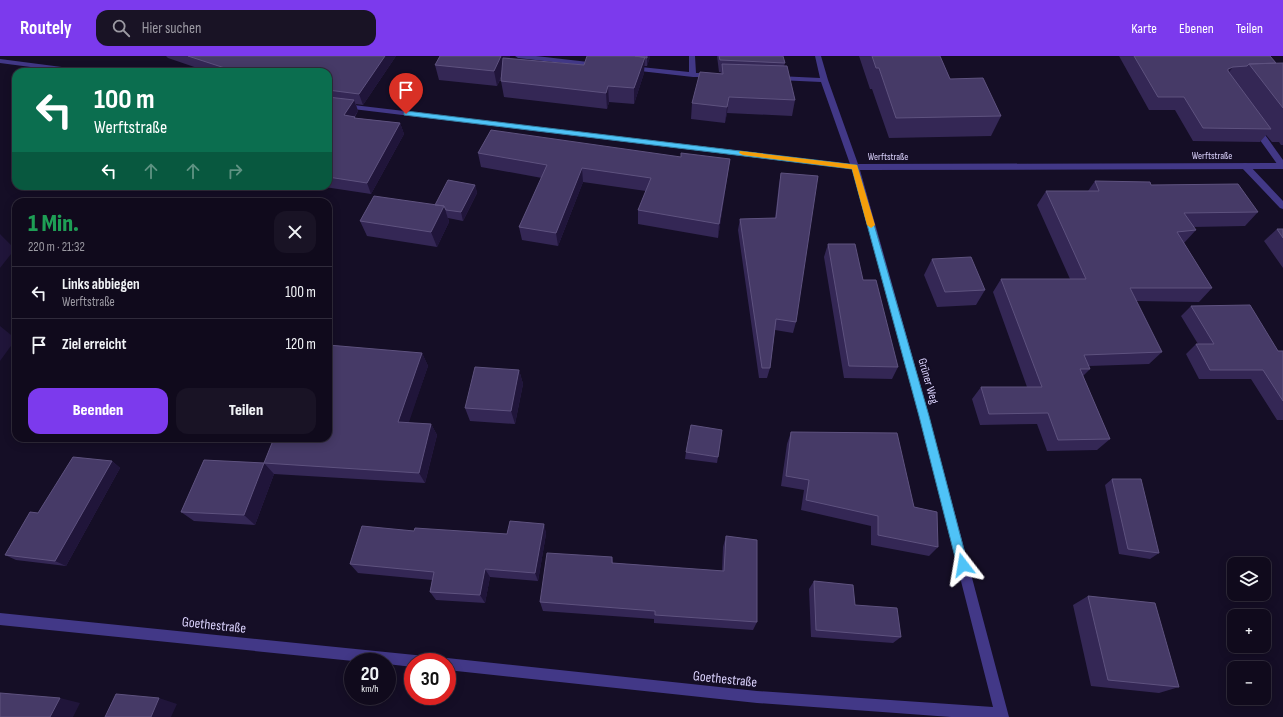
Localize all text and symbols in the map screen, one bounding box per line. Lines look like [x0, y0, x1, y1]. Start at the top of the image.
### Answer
search box [96, 10, 376, 46]
text: Routely [20, 17, 72, 40]
icon: search [110, 17, 132, 39]
text: Hier suchen [142, 19, 201, 38]
text: Karte [1131, 20, 1157, 37]
text: Ebenen [1179, 20, 1214, 37]
text: Teilen [1236, 20, 1263, 37]
pin [389, 73, 423, 114]
icon: arrive [395, 79, 417, 101]
text: 100 m [94, 83, 155, 116]
icon: left [28, 84, 80, 136]
text: Werftstraße [94, 117, 167, 138]
street label: Werftstraße [1192, 150, 1232, 162]
street label: Werftstraße [868, 151, 908, 163]
icon: left [98, 160, 120, 182]
icon: ahead [140, 160, 162, 182]
icon: ahead [182, 160, 204, 182]
icon: right [224, 160, 246, 182]
text: 1 Min. [28, 209, 79, 238]
button: close [274, 211, 316, 253]
text: 220 m · 21:32 [28, 239, 85, 255]
text: Links abbiegen [62, 275, 140, 294]
icon: left [28, 282, 50, 304]
text: 100 m [285, 283, 316, 302]
text: Werftstraße [62, 294, 115, 310]
icon: arrive [28, 334, 50, 356]
text: Ziel erreicht [62, 335, 126, 354]
text: 120 m [286, 335, 316, 354]
street label: Grüner Weg [914, 356, 942, 406]
button: Beenden [28, 388, 168, 434]
button: Teilen [176, 388, 316, 434]
position arrow [942, 544, 984, 586]
map controls [1227, 557, 1271, 705]
button: layers [1227, 557, 1271, 601]
button: + [1227, 609, 1271, 653]
street label: Goethestraße [181, 613, 247, 637]
speed limit sign: 30 [404, 653, 456, 705]
button: − [1227, 661, 1271, 705]
text: 20 [361, 662, 379, 686]
street label: Goethestraße [692, 667, 758, 691]
text: km/h [361, 683, 379, 695]

